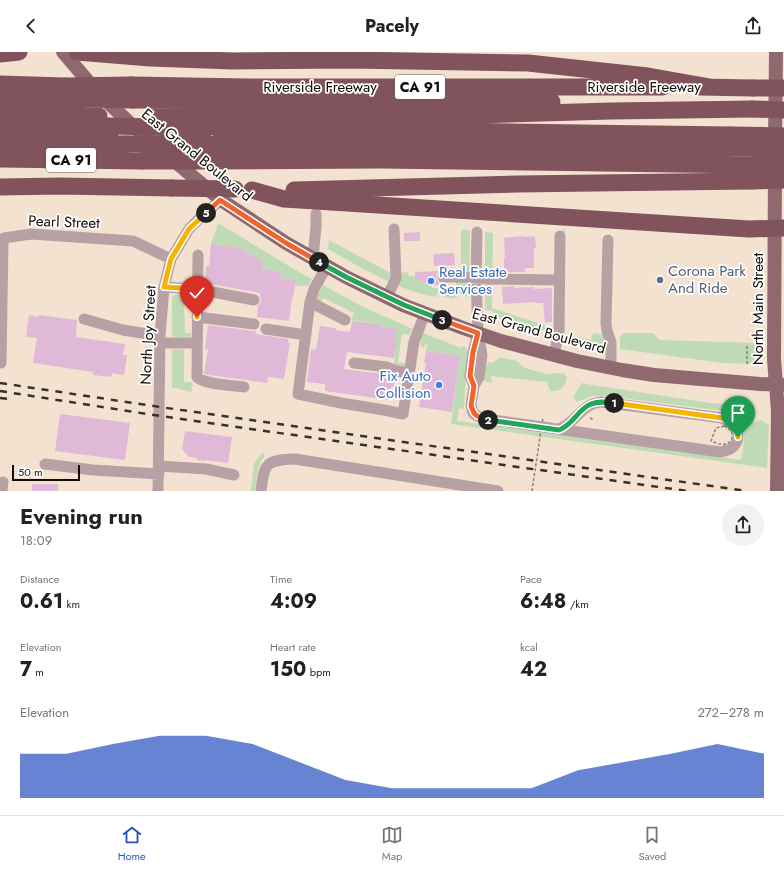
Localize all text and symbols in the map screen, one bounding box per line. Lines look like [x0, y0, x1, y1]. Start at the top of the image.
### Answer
text: Pacely [365, 13, 419, 39]
icon: back [20, 15, 42, 37]
icon: share [742, 15, 764, 37]
road number: CA 91 [395, 75, 445, 99]
street label: Riverside Freeway [263, 76, 377, 98]
street label: Riverside Freeway [587, 76, 701, 98]
street label: East Grand Boulevard [137, 103, 257, 207]
road number: CA 91 [46, 148, 96, 172]
pin: 5 [196, 203, 216, 223]
text: 5 [202, 205, 210, 221]
street label: Pearl Street [28, 210, 101, 234]
pin: 4 [309, 252, 329, 272]
street label: North Main Street [747, 252, 769, 365]
text: 4 [315, 254, 323, 270]
place label: Corona Park And Ride [668, 260, 746, 299]
place label: Real Estate Services [439, 261, 507, 300]
marker: Corona Park And Ride [655, 275, 665, 285]
pin [180, 276, 214, 317]
marker: Real Estate Services [426, 276, 436, 286]
icon: check [186, 282, 208, 304]
street label: North Joy Street [134, 284, 162, 385]
street label: East Grand Boulevard [470, 303, 608, 359]
pin: 3 [432, 310, 452, 330]
text: 3 [439, 312, 445, 328]
place label: Fix Auto Collision [376, 365, 431, 404]
marker: Fix Auto Collision [434, 380, 444, 390]
pin: 1 [604, 393, 624, 413]
text: 1 [611, 395, 617, 411]
pin [721, 396, 755, 437]
icon: arrive [727, 402, 749, 424]
pin: 2 [478, 410, 498, 430]
text: 2 [484, 412, 492, 428]
scale bar [12, 463, 80, 482]
text: 50 m [18, 464, 43, 480]
text: Evening run [20, 500, 143, 532]
button: share [722, 504, 764, 546]
text: 18:09 [20, 531, 52, 550]
text: Distance [20, 571, 59, 587]
text: Time [270, 571, 292, 587]
text: Pace [520, 571, 542, 587]
text: 0.61 [20, 587, 63, 616]
text: 4:09 [270, 587, 317, 616]
text: 6:48 [520, 587, 566, 616]
text: km [63, 596, 80, 612]
text: /km [566, 596, 589, 612]
text: Elevation [20, 639, 62, 655]
text: Heart rate [270, 639, 316, 655]
text: kcal [520, 639, 538, 655]
text: 7 [20, 655, 32, 684]
text: 150 [270, 655, 306, 684]
text: 42 [520, 655, 547, 684]
text: m [32, 664, 44, 680]
text: bpm [306, 664, 331, 680]
text: Elevation [20, 703, 69, 722]
text: 272–278 m [697, 703, 764, 722]
tab: Home [118, 824, 146, 864]
tab: Map [381, 824, 403, 864]
tab: Saved [638, 824, 666, 864]

